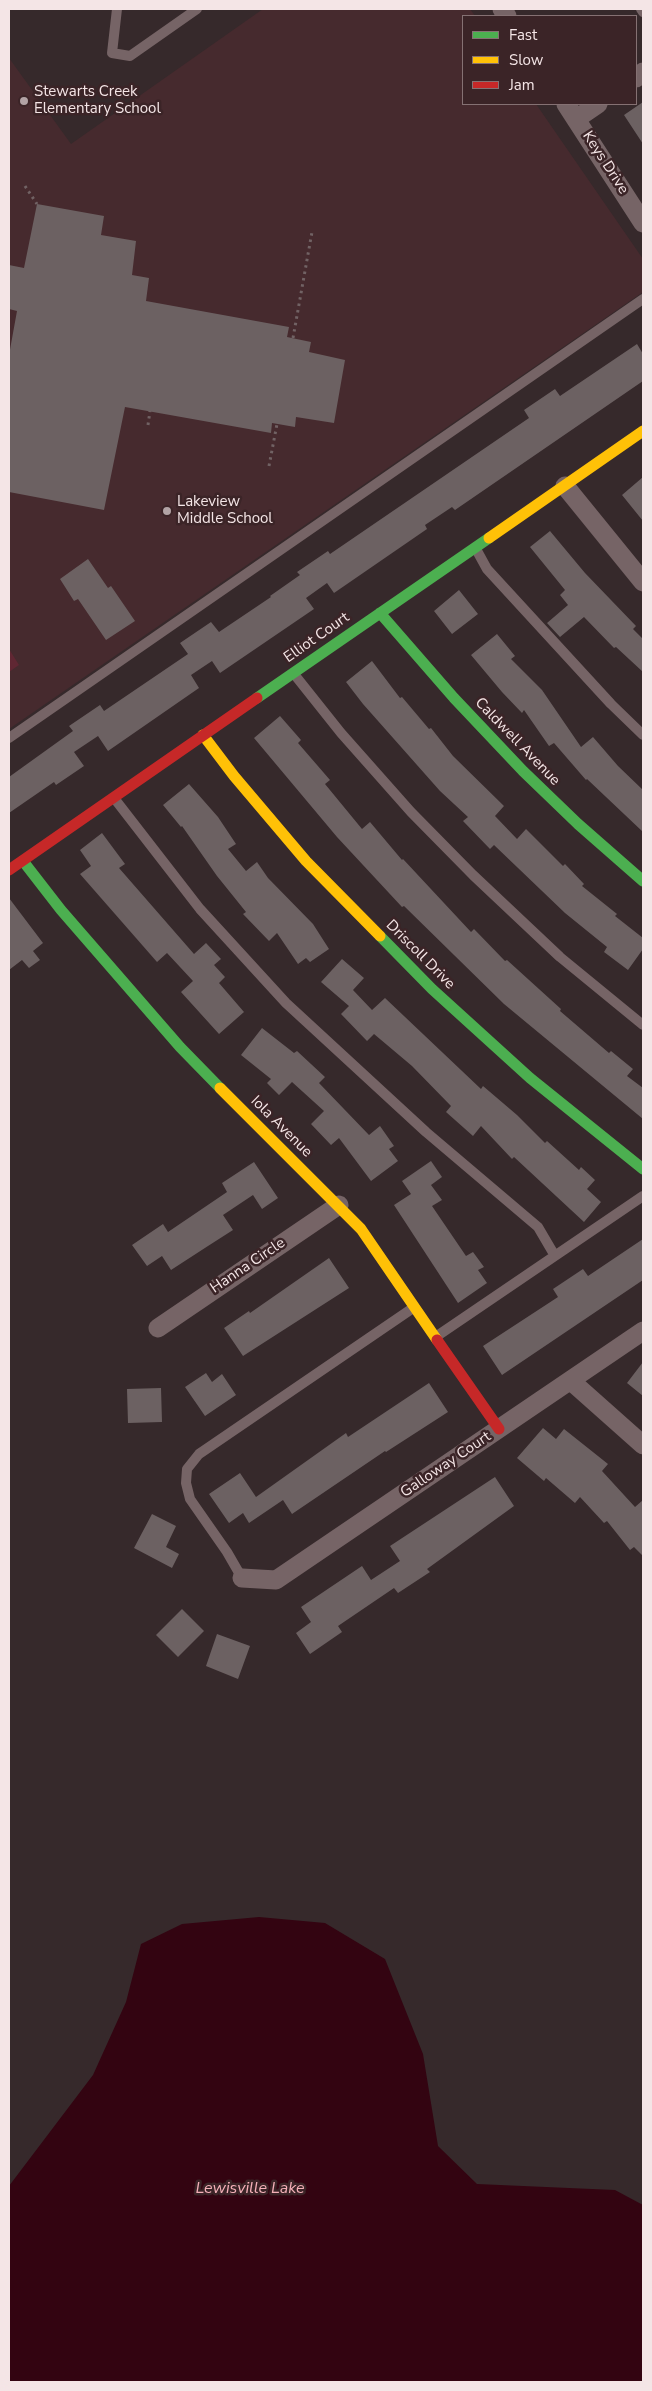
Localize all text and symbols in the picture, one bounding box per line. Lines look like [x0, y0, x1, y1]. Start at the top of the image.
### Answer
legend [462, 15, 637, 105]
text: Fast [509, 25, 537, 45]
text: Slow [509, 50, 543, 70]
text: Jam [509, 75, 535, 95]
place label: Stewarts Creek Elementary School [34, 83, 161, 118]
marker: Stewarts Creek Elementary School [18, 95, 30, 107]
street label: Keys Drive [578, 128, 632, 198]
place label: Lakeview Middle School [177, 493, 273, 528]
marker: Lakeview Middle School [161, 505, 173, 517]
street label: Elliot Court [281, 609, 353, 667]
street label: Caldwell Avenue [471, 694, 563, 790]
street label: Driscoll Drive [382, 917, 458, 993]
street label: Iola Avenue [247, 1093, 315, 1161]
street label: Hanna Circle [207, 1234, 289, 1298]
street label: Galloway Court [397, 1428, 495, 1502]
water label: Lewisville Lake [195, 2179, 305, 2199]

